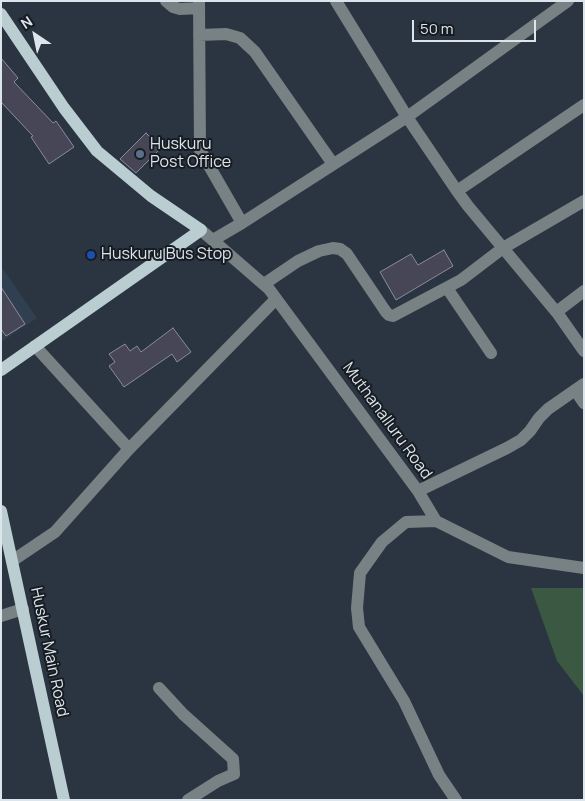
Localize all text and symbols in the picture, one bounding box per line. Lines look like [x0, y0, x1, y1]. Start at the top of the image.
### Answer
north arrow [10, 10, 60, 60]
scale bar [415, 10, 539, 42]
text: N [17, 11, 36, 33]
text: 50 m [420, 18, 454, 39]
place label: Huskuru Post Office [150, 135, 231, 173]
marker: Huskuru Post Office [134, 148, 146, 160]
place label: Huskuru Bus Stop [101, 245, 232, 265]
marker: Huskuru Bus Stop [85, 249, 97, 261]
street label: Muthanalluru Road [338, 359, 436, 483]
street label: Huskur Main Road [26, 585, 72, 719]

